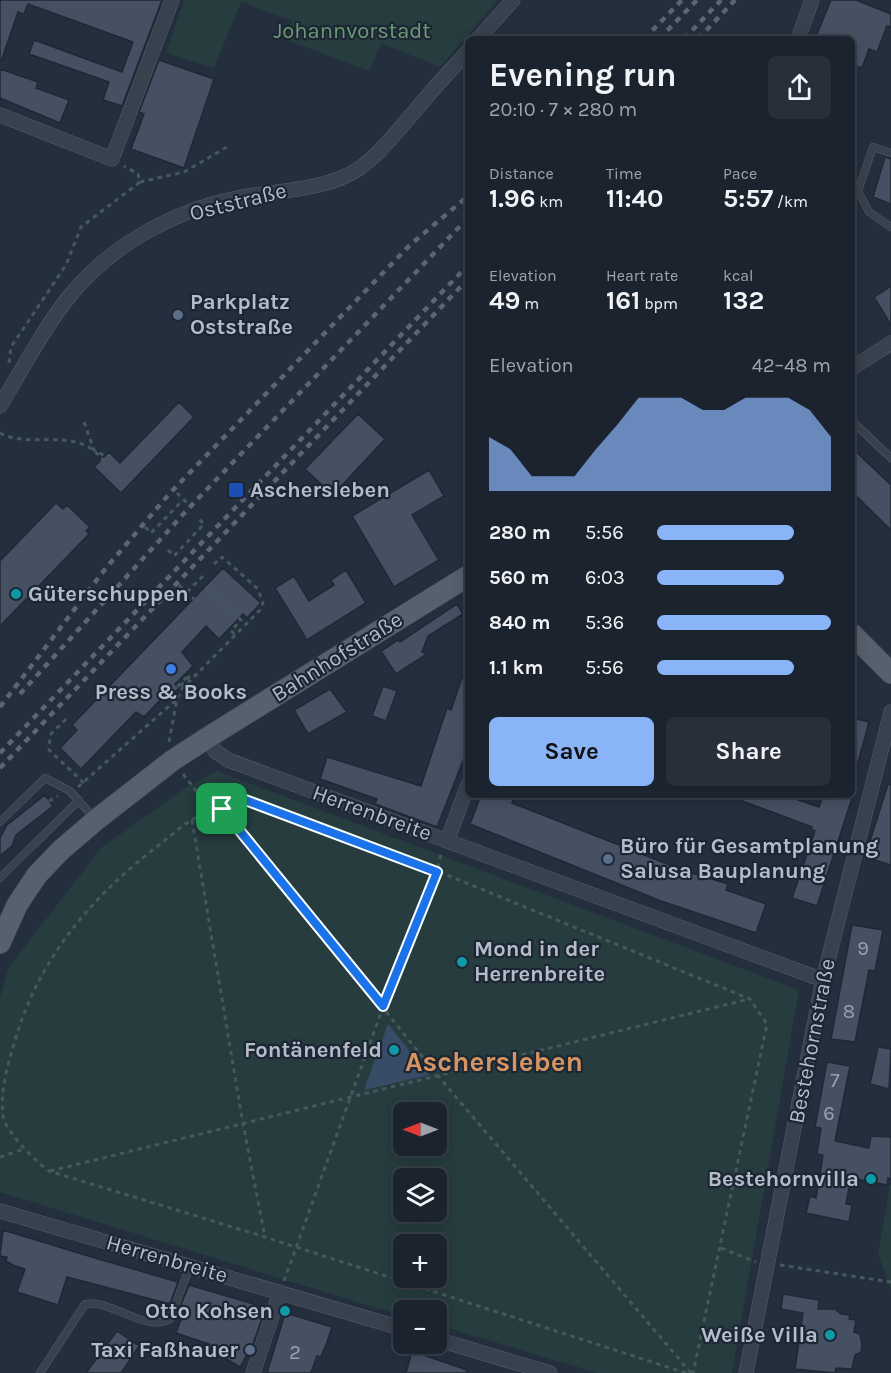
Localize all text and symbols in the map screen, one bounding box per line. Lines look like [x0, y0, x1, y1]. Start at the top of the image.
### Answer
park label: Johannvorstadt [273, 18, 431, 44]
text: Evening run [489, 56, 677, 94]
button: share [768, 56, 831, 119]
text: 20:10 · 7 × 280 m [489, 98, 637, 121]
text: Distance [489, 164, 554, 183]
text: Time [606, 164, 642, 183]
text: Pace [723, 164, 757, 183]
street label: Oststraße [187, 177, 289, 227]
text: 1.96 [489, 183, 536, 214]
text: 11:40 [606, 183, 663, 214]
text: 5:57 [723, 183, 773, 214]
text: km [536, 192, 563, 211]
text: /km [773, 192, 808, 211]
text: Elevation [489, 266, 557, 285]
text: Heart rate [606, 266, 678, 285]
text: kcal [723, 266, 754, 285]
text: 49 [489, 285, 520, 316]
text: 161 [606, 285, 640, 316]
text: 132 [723, 285, 764, 316]
place label: Parkplatz Oststraße [190, 289, 293, 340]
text: m [520, 294, 539, 313]
text: bpm [640, 294, 678, 313]
marker: Parkplatz Oststraße [171, 308, 185, 322]
text: Elevation [489, 354, 574, 377]
text: 42–48 m [752, 354, 831, 377]
place label: Aschersleben [250, 477, 390, 503]
marker: Aschersleben [227, 481, 245, 499]
text: 280 m [489, 521, 551, 544]
text: 5:56 [585, 521, 624, 544]
text: 560 m [489, 566, 549, 589]
text: 6:03 [585, 566, 625, 589]
place label: Güterschuppen [28, 581, 189, 607]
marker: Güterschuppen [9, 587, 23, 601]
street label: Bahnhofstraße [267, 606, 407, 708]
text: 840 m [489, 611, 551, 634]
text: 5:36 [585, 611, 624, 634]
text: 1.1 km [489, 656, 543, 679]
text: 5:56 [585, 656, 624, 679]
marker: Press & Books [164, 662, 178, 676]
place label: Press & Books [95, 679, 247, 705]
button: Save [489, 717, 654, 786]
button: Share [666, 717, 831, 786]
street label: Herrenbreite [309, 779, 435, 847]
pin [196, 783, 247, 834]
icon: arrive [205, 792, 238, 825]
place label: Büro für Gesamtplanung Salusa Bauplanung [620, 833, 879, 884]
marker: Büro für Gesamtplanung Salusa Bauplanung [601, 852, 615, 866]
place label: Mond in der Herrenbreite [474, 936, 605, 987]
house number: 9 [857, 937, 869, 960]
marker: Mond in der Herrenbreite [455, 955, 469, 969]
street label: Bestehornstraße [783, 956, 841, 1126]
house number: 8 [843, 1000, 855, 1023]
place label: Fontänenfeld [244, 1037, 382, 1063]
marker: Fontänenfeld [387, 1043, 401, 1057]
district label: Aschersleben [405, 1045, 583, 1078]
house number: 7 [830, 1069, 840, 1092]
north arrow [393, 1102, 447, 1156]
map controls [393, 1102, 447, 1354]
house number: 6 [823, 1102, 835, 1125]
place label: Bestehornvilla [708, 1166, 859, 1192]
button: layers [393, 1168, 447, 1222]
marker: Bestehornvilla [864, 1172, 878, 1186]
street label: Herrenbreite [103, 1229, 231, 1289]
button: + [393, 1234, 447, 1288]
place label: Otto Kohsen [145, 1298, 273, 1324]
button: − [393, 1300, 447, 1354]
marker: Otto Kohsen [278, 1304, 292, 1318]
place label: Weiße Villa [701, 1322, 818, 1348]
marker: Weiße Villa [823, 1328, 837, 1342]
place label: Taxi Faßhauer [91, 1337, 238, 1363]
house number: 2 [289, 1341, 301, 1364]
marker: Taxi Faßhauer [243, 1343, 257, 1357]

